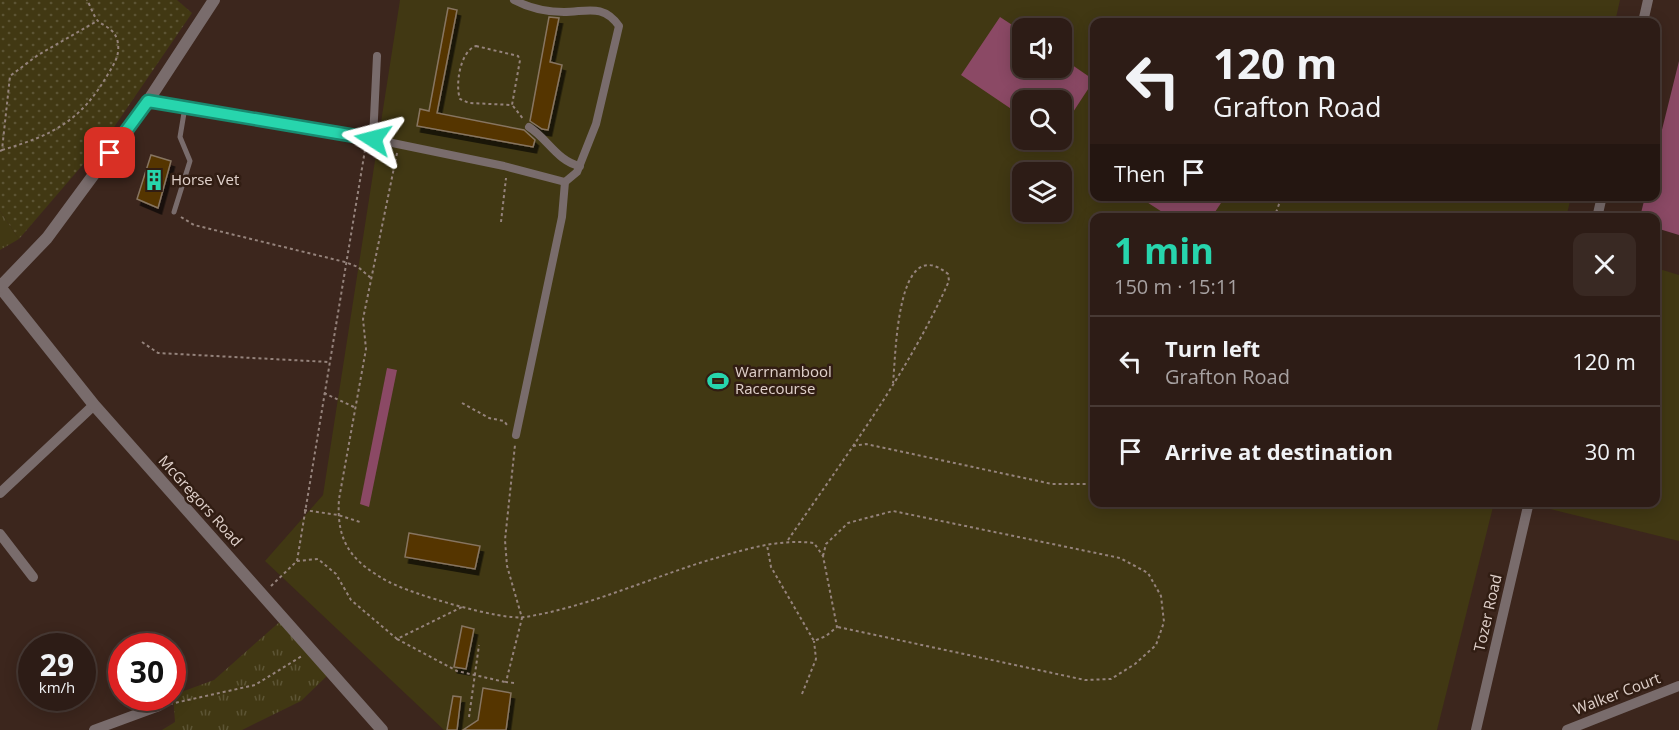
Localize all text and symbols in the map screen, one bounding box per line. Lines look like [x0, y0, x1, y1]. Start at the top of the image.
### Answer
map controls [1012, 18, 1072, 222]
button: sound [1012, 18, 1072, 78]
text: 120 m [1213, 34, 1337, 91]
icon: left [1114, 42, 1192, 120]
text: Grafton Road [1213, 88, 1382, 125]
button: search [1012, 90, 1072, 150]
position arrow [341, 107, 405, 171]
pin [84, 127, 135, 178]
icon: arrive [93, 136, 126, 169]
icon: arrive [1177, 156, 1210, 189]
text: Then [1114, 158, 1165, 188]
button: layers [1012, 162, 1072, 222]
building icon: Horse Vet [142, 168, 166, 192]
place label: Horse Vet [171, 169, 239, 189]
text: 1 min [1114, 226, 1214, 275]
button: close [1573, 233, 1636, 296]
text: 150 m · 15:11 [1114, 273, 1239, 300]
text: Turn left [1165, 333, 1260, 363]
icon: left [1114, 345, 1147, 378]
text: 120 m [1572, 346, 1636, 376]
place label: Warrnambool Racecourse [735, 361, 832, 398]
text: Grafton Road [1165, 363, 1290, 390]
sports icon: Warrnambool Racecourse [706, 369, 730, 393]
icon: arrive [1114, 435, 1147, 468]
text: Arrive at destination [1165, 436, 1393, 466]
text: 30 m [1585, 436, 1636, 466]
street label: McGregors Road [154, 450, 247, 550]
street label: Tozer Road [1468, 572, 1506, 653]
speed limit sign: 30 [108, 633, 186, 711]
text: 29 [40, 644, 74, 685]
street label: Walker Court [1570, 667, 1663, 719]
text: km/h [39, 677, 75, 697]

